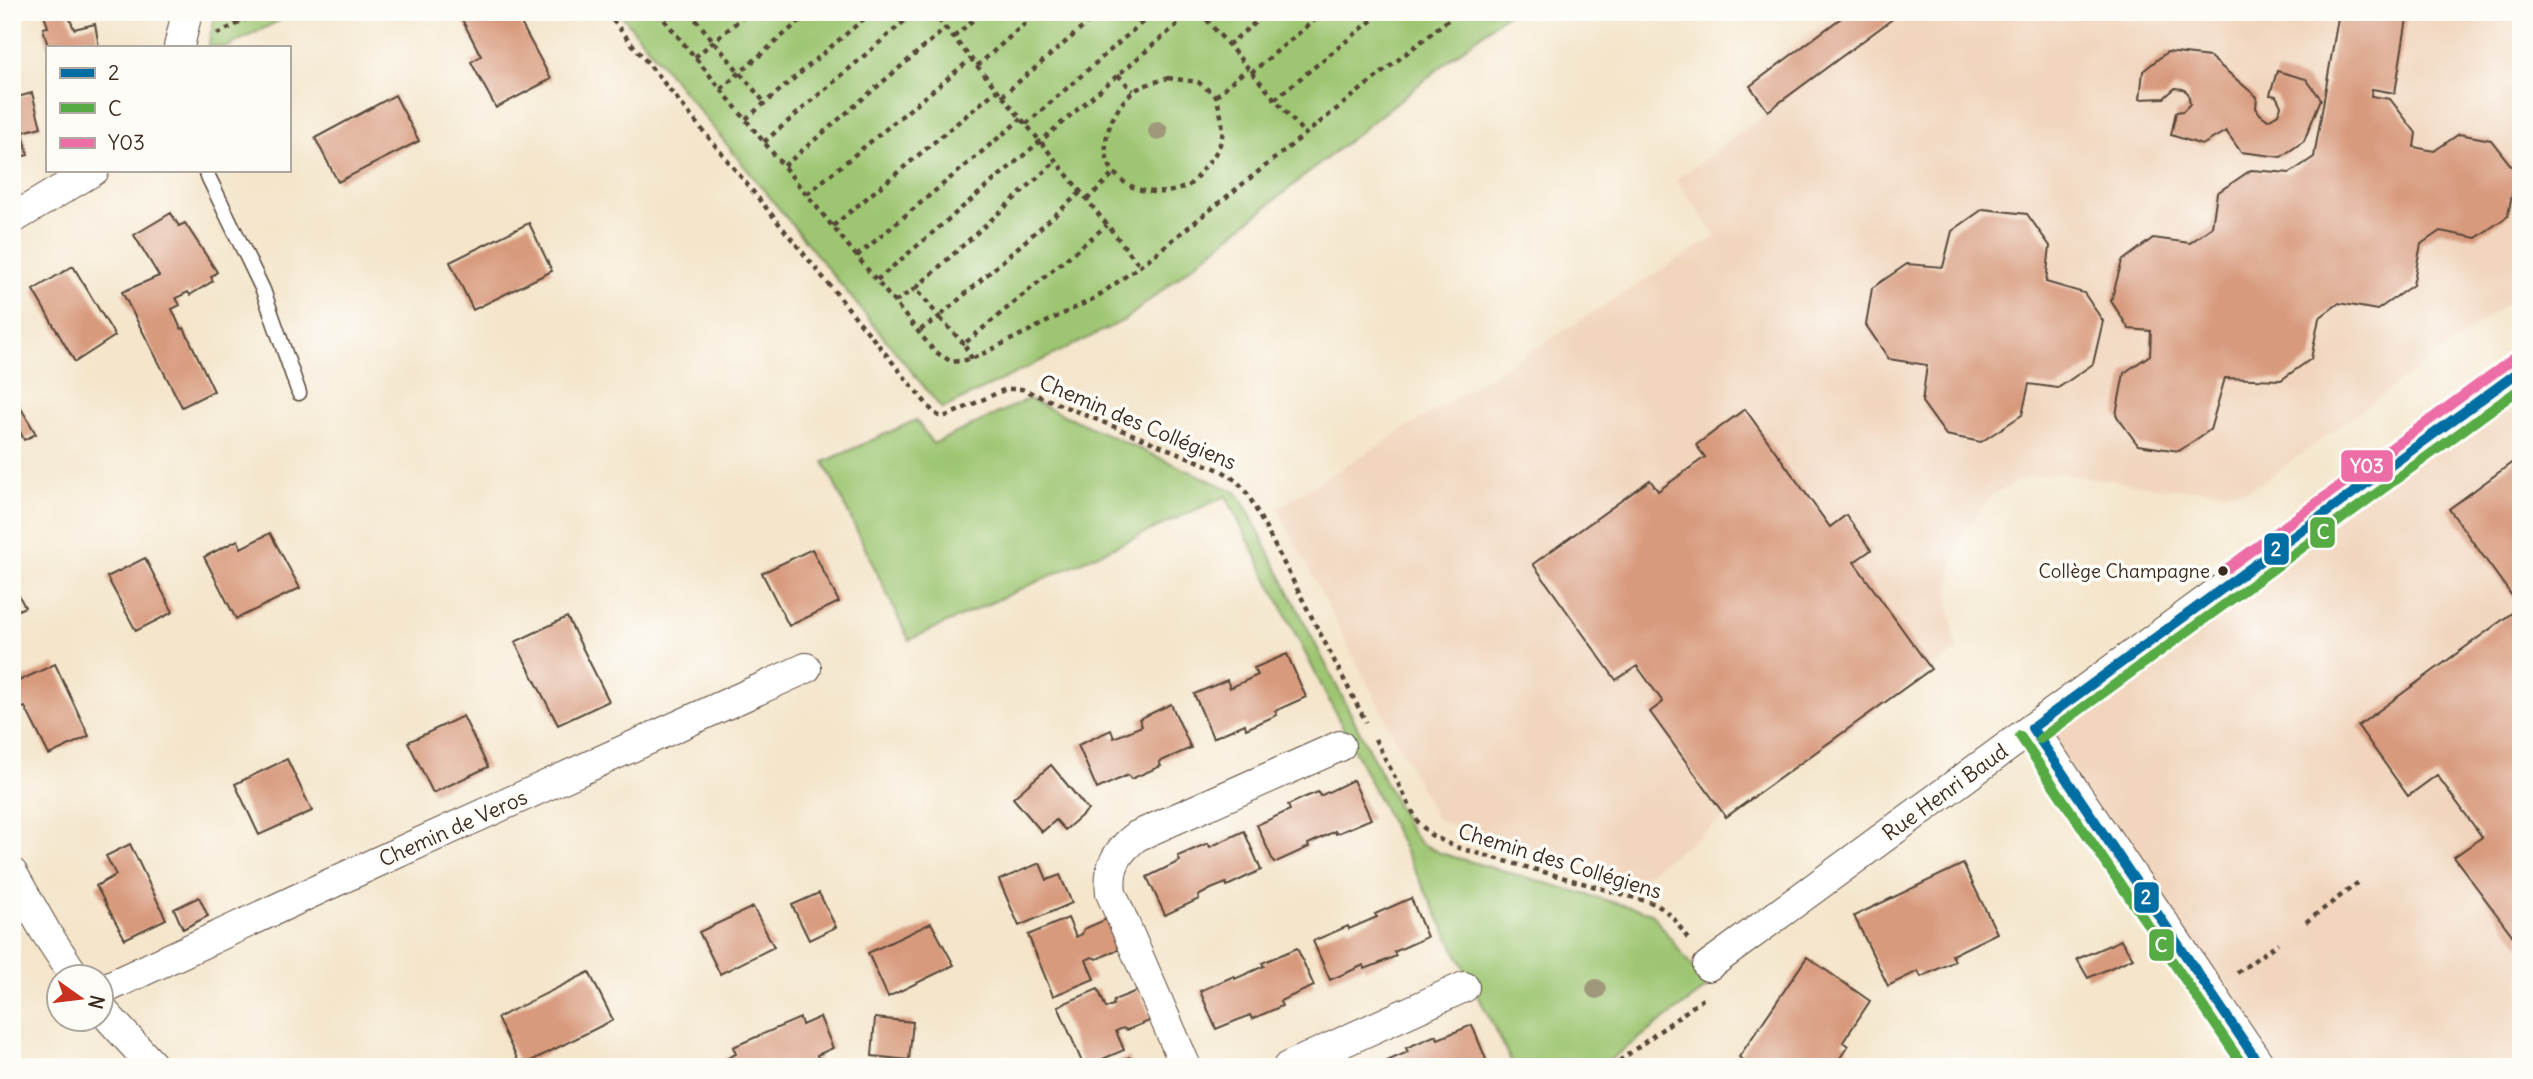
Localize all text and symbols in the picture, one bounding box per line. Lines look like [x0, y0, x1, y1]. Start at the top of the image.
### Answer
legend [46, 46, 290, 172]
text: 2 [108, 59, 120, 86]
text: C [108, 95, 122, 122]
text: Y03 [108, 129, 145, 156]
street label: Chemin des Collégiens [1035, 368, 1241, 476]
line badge: Y03 [2340, 449, 2394, 483]
text: Y03 [2349, 454, 2384, 478]
line badge: C [2309, 516, 2336, 549]
text: C [2317, 520, 2330, 544]
line badge: 2 [2263, 532, 2290, 566]
text: 2 [2271, 537, 2281, 561]
place label: Collège Champagne [2038, 559, 2210, 583]
marker: Collège Champagne [2216, 564, 2230, 578]
street label: Rue Henri Baud [1877, 737, 2013, 847]
street label: Chemin de Veros [375, 783, 531, 873]
street label: Chemin des Collégiens [1455, 817, 1665, 905]
line badge: 2 [2133, 881, 2160, 914]
text: 2 [2141, 885, 2151, 909]
line badge: C [2148, 928, 2175, 962]
text: C [2155, 933, 2168, 957]
north arrow [46, 964, 116, 1034]
text: N [83, 993, 110, 1011]

